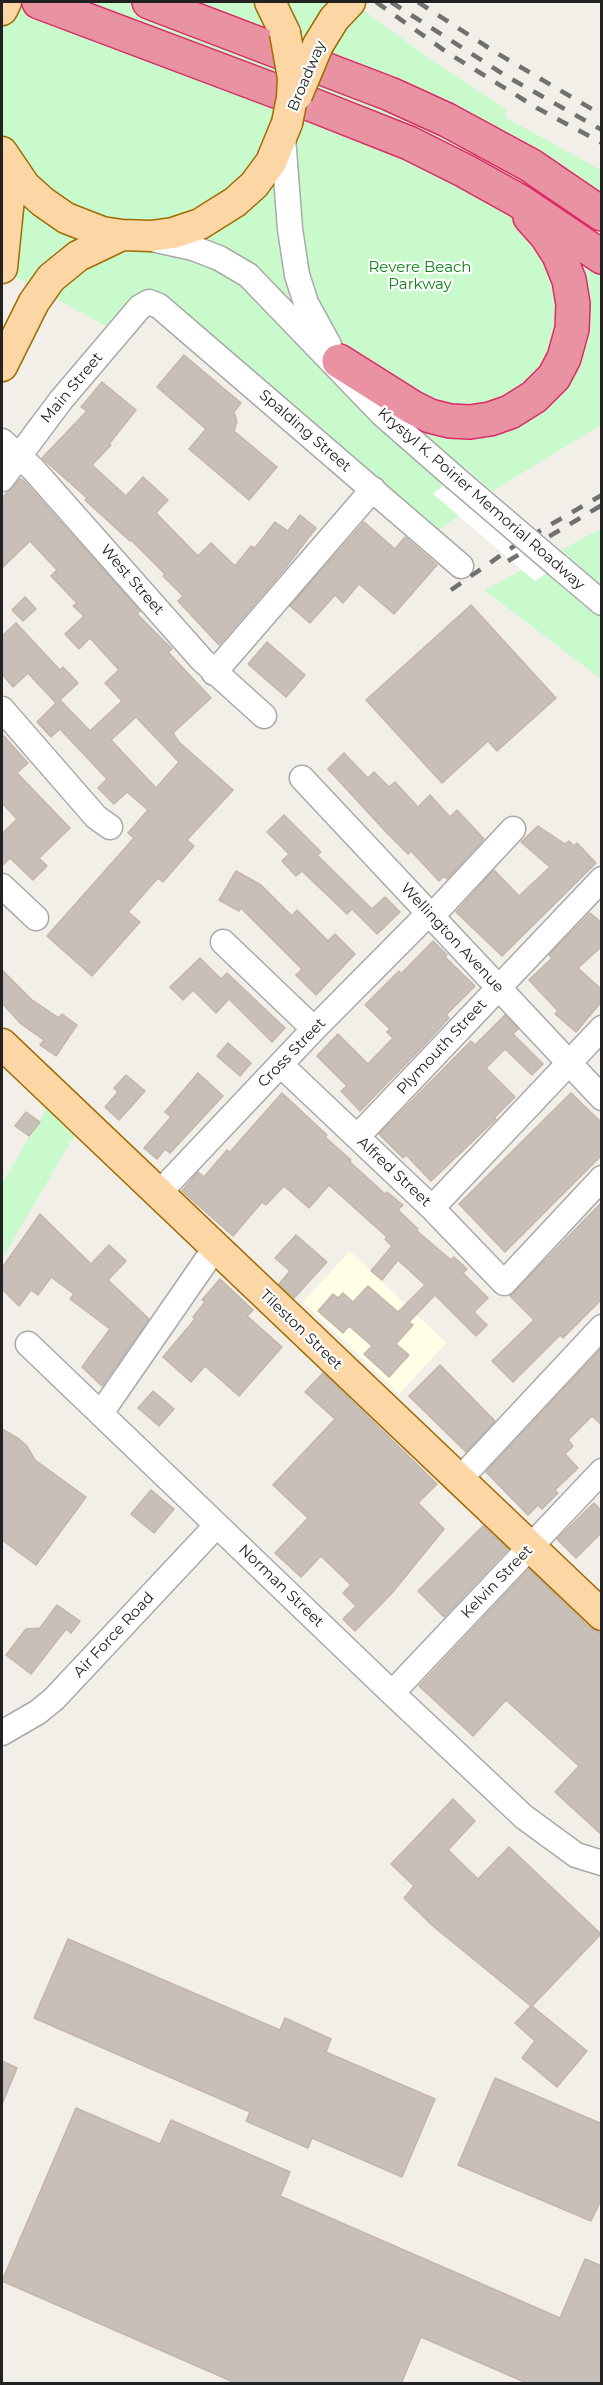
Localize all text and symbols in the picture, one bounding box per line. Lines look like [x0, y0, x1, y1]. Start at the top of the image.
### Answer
street label: Broadway [284, 38, 330, 114]
park label: Revere Beach Parkway [369, 259, 471, 294]
street label: Main Street [37, 349, 107, 427]
street label: Spalding Street [255, 386, 355, 476]
street label: Krystyl K. Poirier Memorial Roadway [374, 404, 588, 594]
street label: West Street [96, 541, 168, 619]
street label: Wellington Avenue [397, 879, 507, 997]
street label: Plymouth Street [393, 996, 491, 1098]
street label: Cross Street [254, 1014, 330, 1092]
street label: Alfred Street [353, 1133, 435, 1211]
street label: Tileston Street [256, 1286, 346, 1374]
street label: Norman Street [235, 1541, 327, 1631]
street label: Kelvin Street [458, 1542, 536, 1622]
street label: Air Force Road [70, 1589, 158, 1681]

